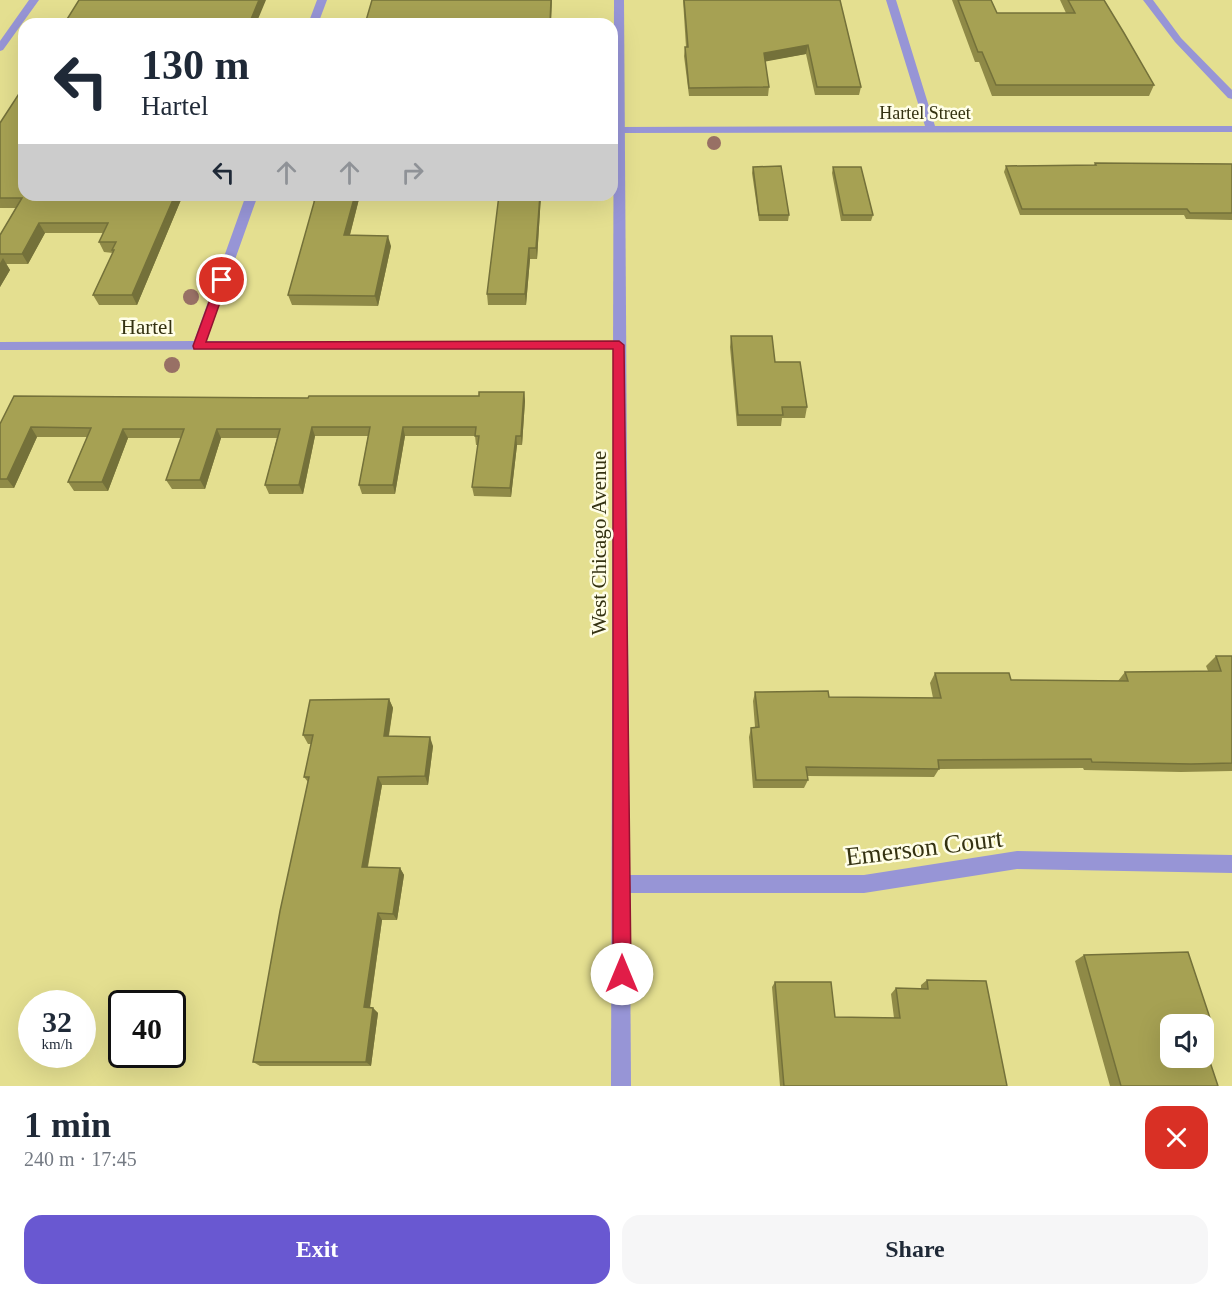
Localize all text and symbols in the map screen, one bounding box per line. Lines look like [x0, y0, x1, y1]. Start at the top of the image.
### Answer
icon: left [42, 42, 120, 120]
text: 130 m [141, 42, 250, 88]
text: Hartel [141, 91, 208, 121]
street label: Hartel Street [879, 103, 971, 123]
icon: left [207, 156, 240, 189]
icon: ahead [270, 156, 303, 189]
icon: ahead [333, 156, 366, 189]
icon: right [396, 156, 429, 189]
pin [196, 254, 247, 305]
icon: arrive [205, 263, 238, 296]
street label: Hartel [121, 315, 173, 339]
street label: West Chicago Avenue [587, 451, 611, 635]
street label: Emerson Court [844, 823, 1005, 872]
position arrow [590, 942, 654, 1006]
speed limit sign: 40 [108, 990, 186, 1068]
text: 32 [42, 1005, 72, 1038]
map controls [1160, 1014, 1214, 1068]
button: sound [1160, 1014, 1214, 1068]
text: km/h [42, 1036, 72, 1052]
text: 1 min [24, 1105, 111, 1145]
button: close [1145, 1106, 1208, 1169]
text: 240 m · 17:45 [24, 1148, 137, 1170]
button: Exit [24, 1215, 610, 1284]
button: Share [622, 1215, 1208, 1284]

